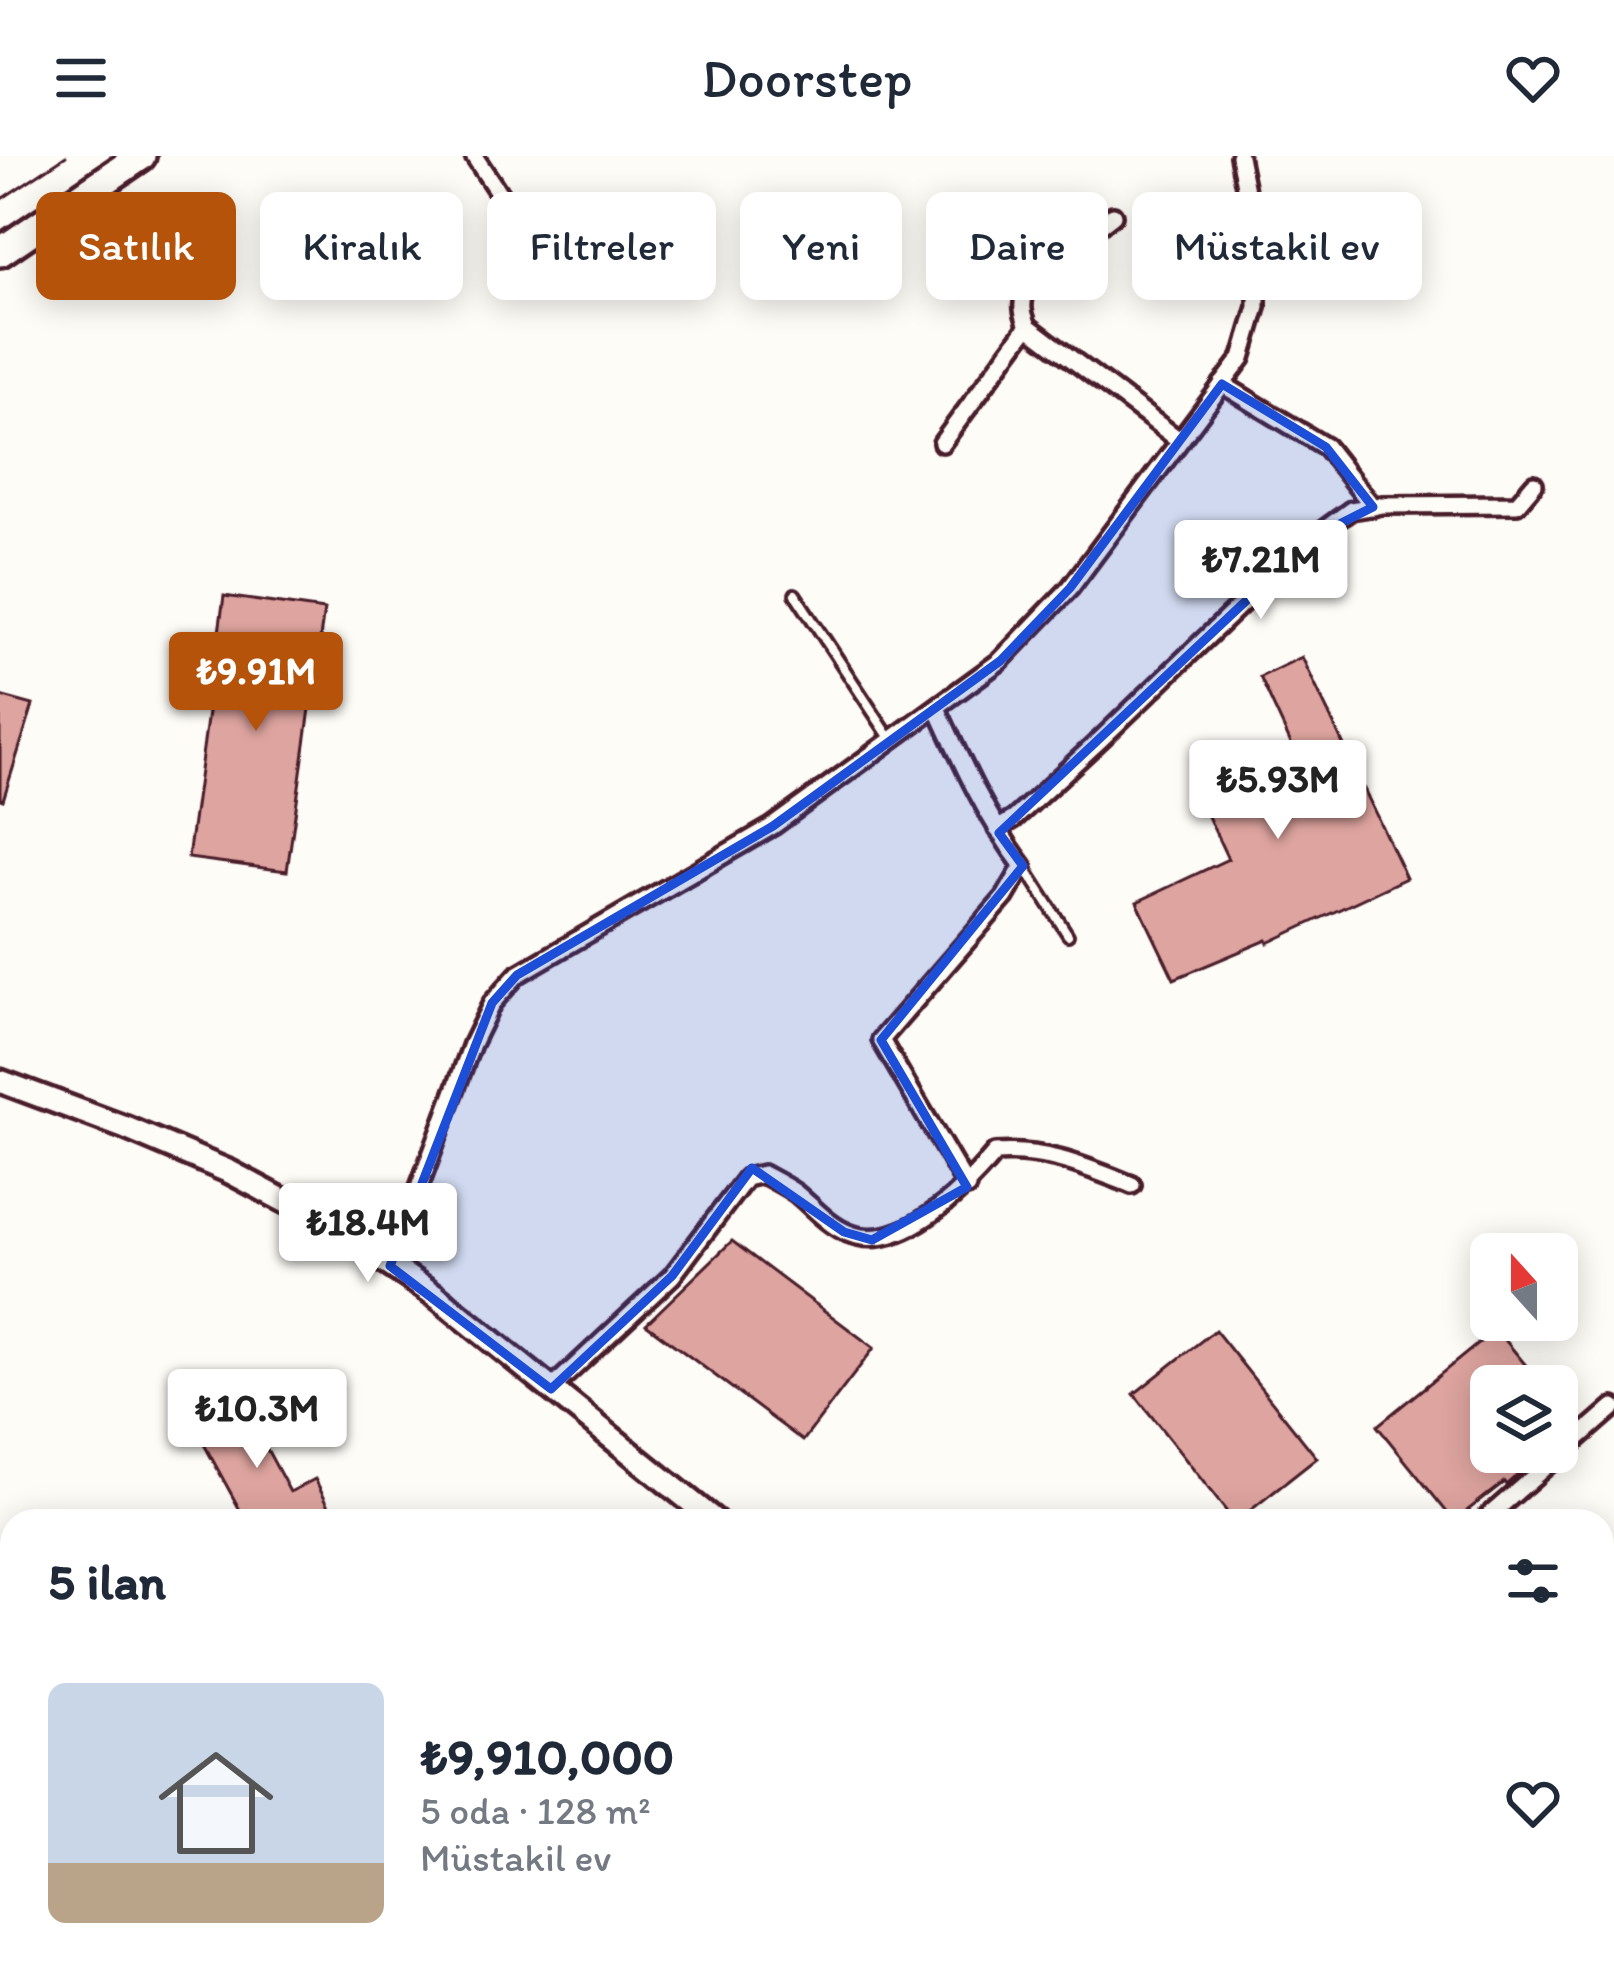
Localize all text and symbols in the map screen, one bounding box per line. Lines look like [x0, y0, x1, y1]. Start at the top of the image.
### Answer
icon: menu [48, 45, 114, 111]
icon: heart [1500, 45, 1566, 111]
text: Doorstep [701, 46, 913, 111]
chip: Satılık [36, 192, 236, 300]
chip: Kiralık [260, 192, 463, 300]
chip: Filtreler [487, 192, 716, 300]
chip: Yeni [740, 192, 902, 300]
chip: Daire [926, 192, 1108, 300]
chip: Müstakil ev [1132, 192, 1422, 300]
pin: ₺7.21M [1163, 520, 1359, 622]
text: ₺7.21M [1201, 535, 1321, 582]
pin: ₺9.91M [158, 632, 354, 734]
text: ₺9.91M [196, 647, 316, 694]
pin: ₺5.93M [1180, 740, 1376, 842]
text: ₺5.93M [1216, 755, 1340, 802]
pin: ₺18.4M [270, 1183, 466, 1285]
text: ₺18.4M [306, 1198, 430, 1245]
north arrow [1470, 1233, 1578, 1341]
map controls [1470, 1233, 1578, 1473]
button: layers [1470, 1365, 1578, 1473]
pin: ₺10.3M [159, 1369, 355, 1471]
text: ₺10.3M [195, 1384, 319, 1431]
icon: filters [1500, 1548, 1566, 1614]
text: 5 ilan [48, 1551, 166, 1612]
text: ₺9,910,000 [420, 1726, 674, 1787]
icon: home [144, 1731, 288, 1875]
icon: heart [1500, 1770, 1566, 1836]
text: 5 oda · 128 m² [420, 1787, 651, 1834]
text: Müstakil ev [420, 1834, 611, 1881]

